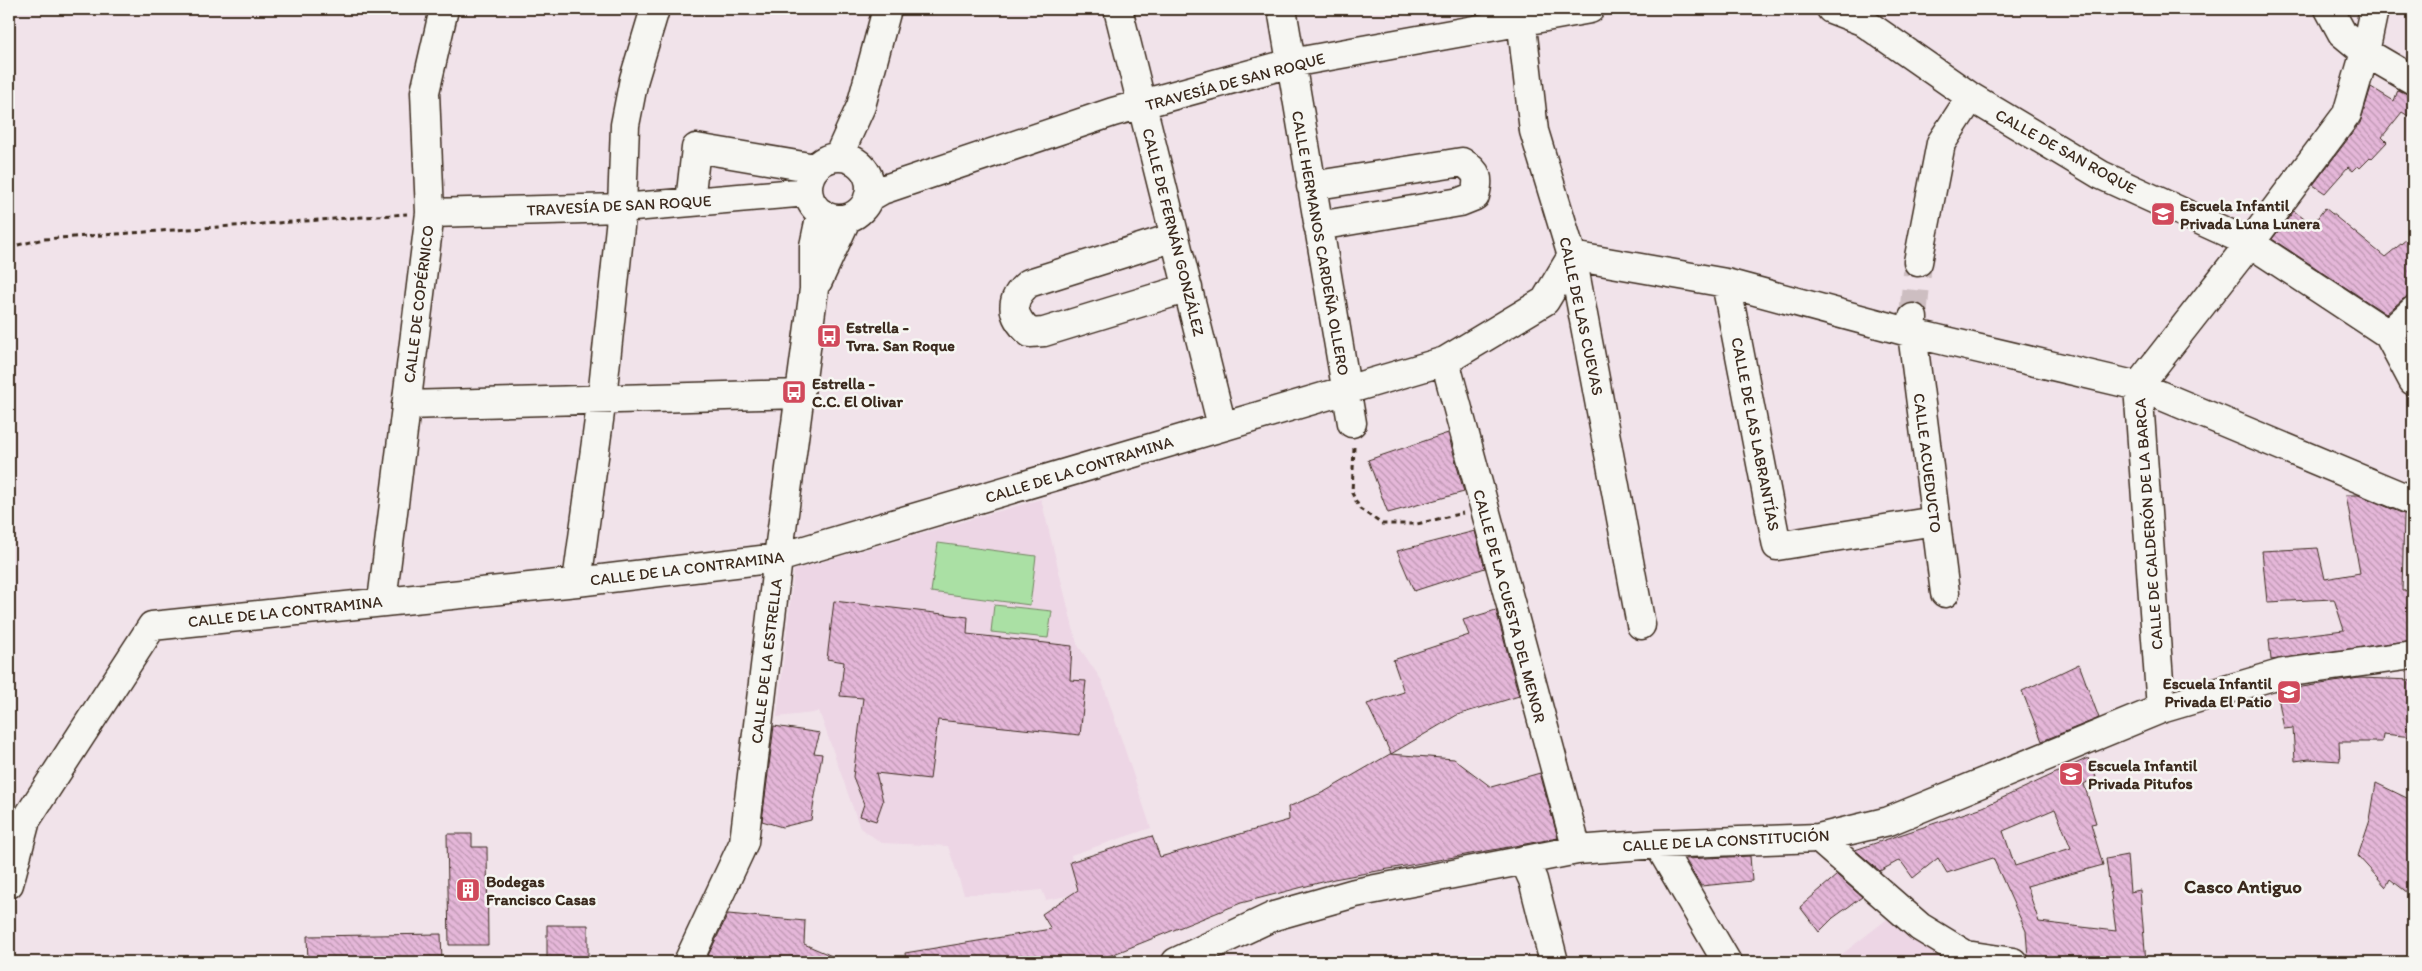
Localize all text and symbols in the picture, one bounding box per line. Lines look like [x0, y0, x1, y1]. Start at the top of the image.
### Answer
street label: TRAVESÍA DE SAN ROQUE [1143, 48, 1327, 115]
street label: CALLE DE SAN ROQUE [1992, 105, 2140, 198]
street label: CALLE HERMANOS CARDEÑA OLLERO [1288, 109, 1353, 377]
street label: CALLE DE FERNÁN GONZÁLEZ [1138, 126, 1209, 338]
street label: TRAVESÍA DE SAN ROQUE [526, 191, 712, 220]
place label: Escuela Infantil Privada Luna Lunera [2180, 196, 2320, 233]
school or university icon: Escuela Infantil Privada Luna Lunera [2150, 201, 2176, 227]
street label: CALLE DE COPÉRNICO [399, 224, 438, 384]
street label: CALLE DE LAS CUEVAS [1555, 235, 1608, 397]
place label: Estrella - Tvra. San Roque [845, 318, 955, 356]
bus stop icon: Estrella - Tvra. San Roque [816, 323, 842, 349]
street label: CALLE DE LAS LABRANTÍAS [1727, 336, 1784, 532]
place label: Estrella - C.C. El Olivar [812, 374, 903, 411]
bus stop icon: Estrella - C.C. El Olivar [781, 379, 807, 405]
street label: CALLE ACUEDUCTO [1909, 392, 1946, 534]
street label: CALLE DE CALDERÓN DE LA BARCA [2130, 397, 2167, 650]
street label: CALLE DE LA CONTRAMINA [983, 432, 1175, 507]
street label: CALLE DE LA CUESTA DEL MENOR [1469, 487, 1550, 725]
street label: CALLE DE LA CONTRAMINA [589, 547, 785, 590]
street label: CALLE DE LA ESTRELLA [747, 577, 786, 745]
street label: CALLE DE LA CONTRAMINA [187, 592, 383, 631]
place label: Escuela Infantil Privada El Patio [2163, 674, 2272, 711]
school or university icon: Escuela Infantil Privada El Patio [2276, 679, 2302, 705]
place label: Escuela Infantil Privada Pitufos [2088, 756, 2198, 793]
school or university icon: Escuela Infantil Privada Pitufos [2058, 761, 2084, 787]
street label: CALLE DE LA CONSTITUCIÓN [1622, 826, 1830, 855]
place label: Bodegas Francisco Casas [486, 872, 596, 909]
district label: Casco Antiguo [2184, 875, 2302, 898]
building icon: Bodegas Francisco Casas [455, 877, 481, 903]

